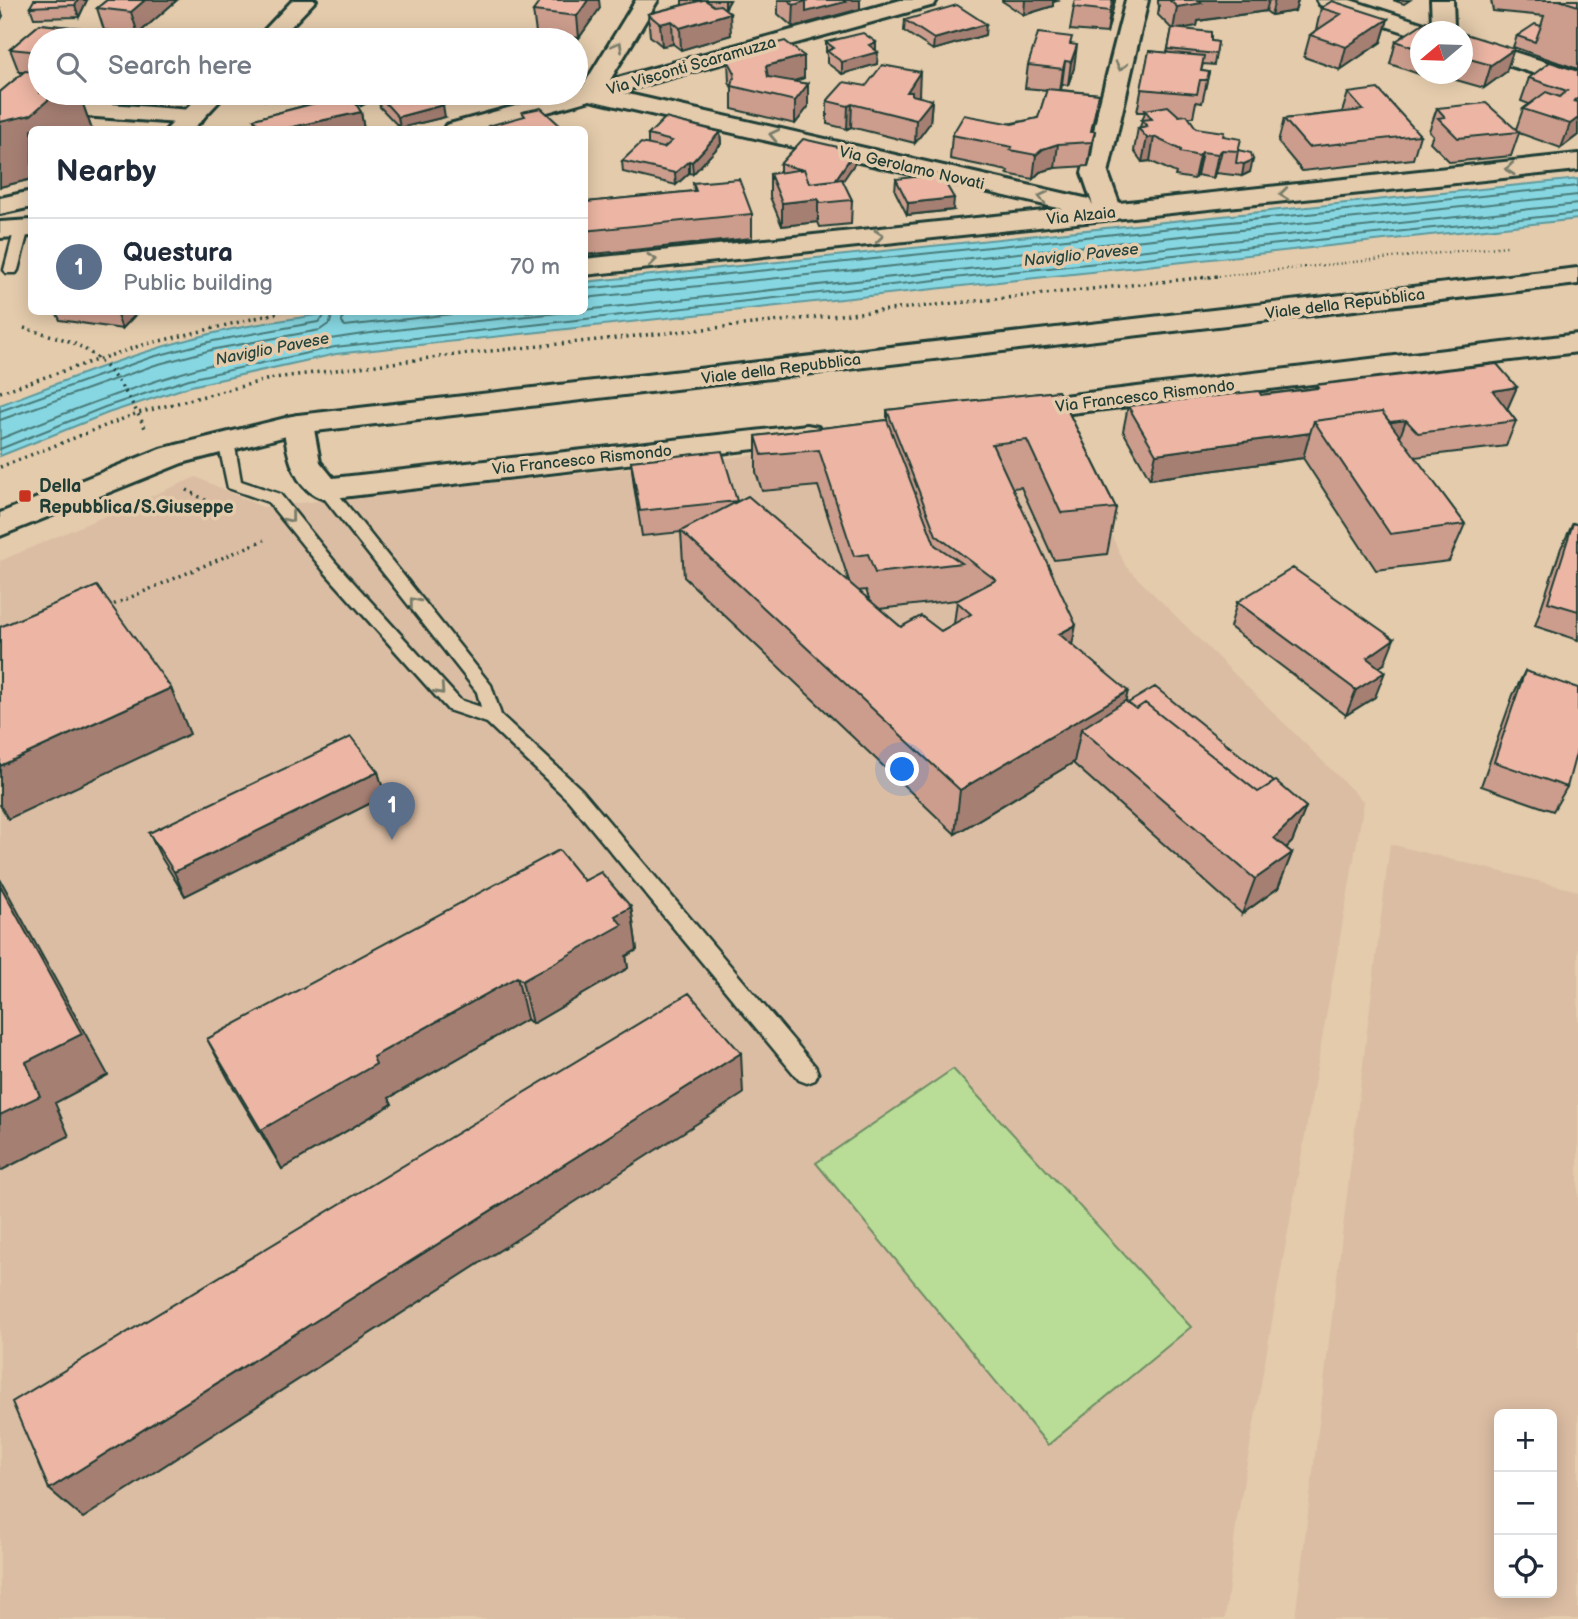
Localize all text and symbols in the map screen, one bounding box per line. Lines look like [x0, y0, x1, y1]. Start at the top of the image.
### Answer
north arrow [1410, 21, 1473, 84]
search box [28, 28, 588, 105]
street label: Via Visconti Scaramuzza [605, 33, 778, 100]
one-way arrow [610, 40, 623, 53]
icon: search [52, 48, 90, 86]
text: Search here [108, 51, 252, 82]
one-way arrow [1115, 60, 1129, 72]
one-way arrow [768, 129, 780, 143]
street label: Via Gerolamo Novati [837, 143, 986, 194]
text: Nearby [56, 154, 156, 190]
one-way arrow [1504, 162, 1516, 177]
one-way arrow [1278, 186, 1290, 201]
one-way arrow [1037, 191, 1049, 205]
street label: Via Alzaia [1046, 203, 1117, 230]
one-way arrow [873, 229, 884, 244]
text: Questura [123, 238, 233, 269]
water label: Naviglio Pavese [1023, 240, 1140, 271]
text: 1 [74, 253, 84, 281]
text: 70 m [510, 253, 560, 281]
one-way arrow [647, 253, 658, 268]
text: Public building [123, 269, 273, 297]
street label: Viale della Repubblica [1264, 285, 1426, 324]
water label: Naviglio Pavese [214, 329, 331, 370]
street label: Viale della Repubblica [700, 350, 862, 389]
street label: Via Francesco Rismondo [1054, 376, 1236, 417]
street label: Via Francesco Rismondo [491, 442, 673, 479]
place label: Della Repubblica/S.Giuseppe [39, 476, 234, 518]
marker: Della Repubblica/S.Giuseppe [17, 488, 33, 504]
one-way arrow [282, 511, 295, 523]
one-way arrow [410, 598, 423, 610]
one-way arrow [432, 682, 444, 695]
your location [885, 752, 919, 786]
pin: 1 [369, 782, 415, 840]
map controls [1494, 1409, 1557, 1598]
button: + [1494, 1409, 1557, 1472]
button: − [1494, 1472, 1557, 1535]
button: locate [1494, 1535, 1557, 1598]

